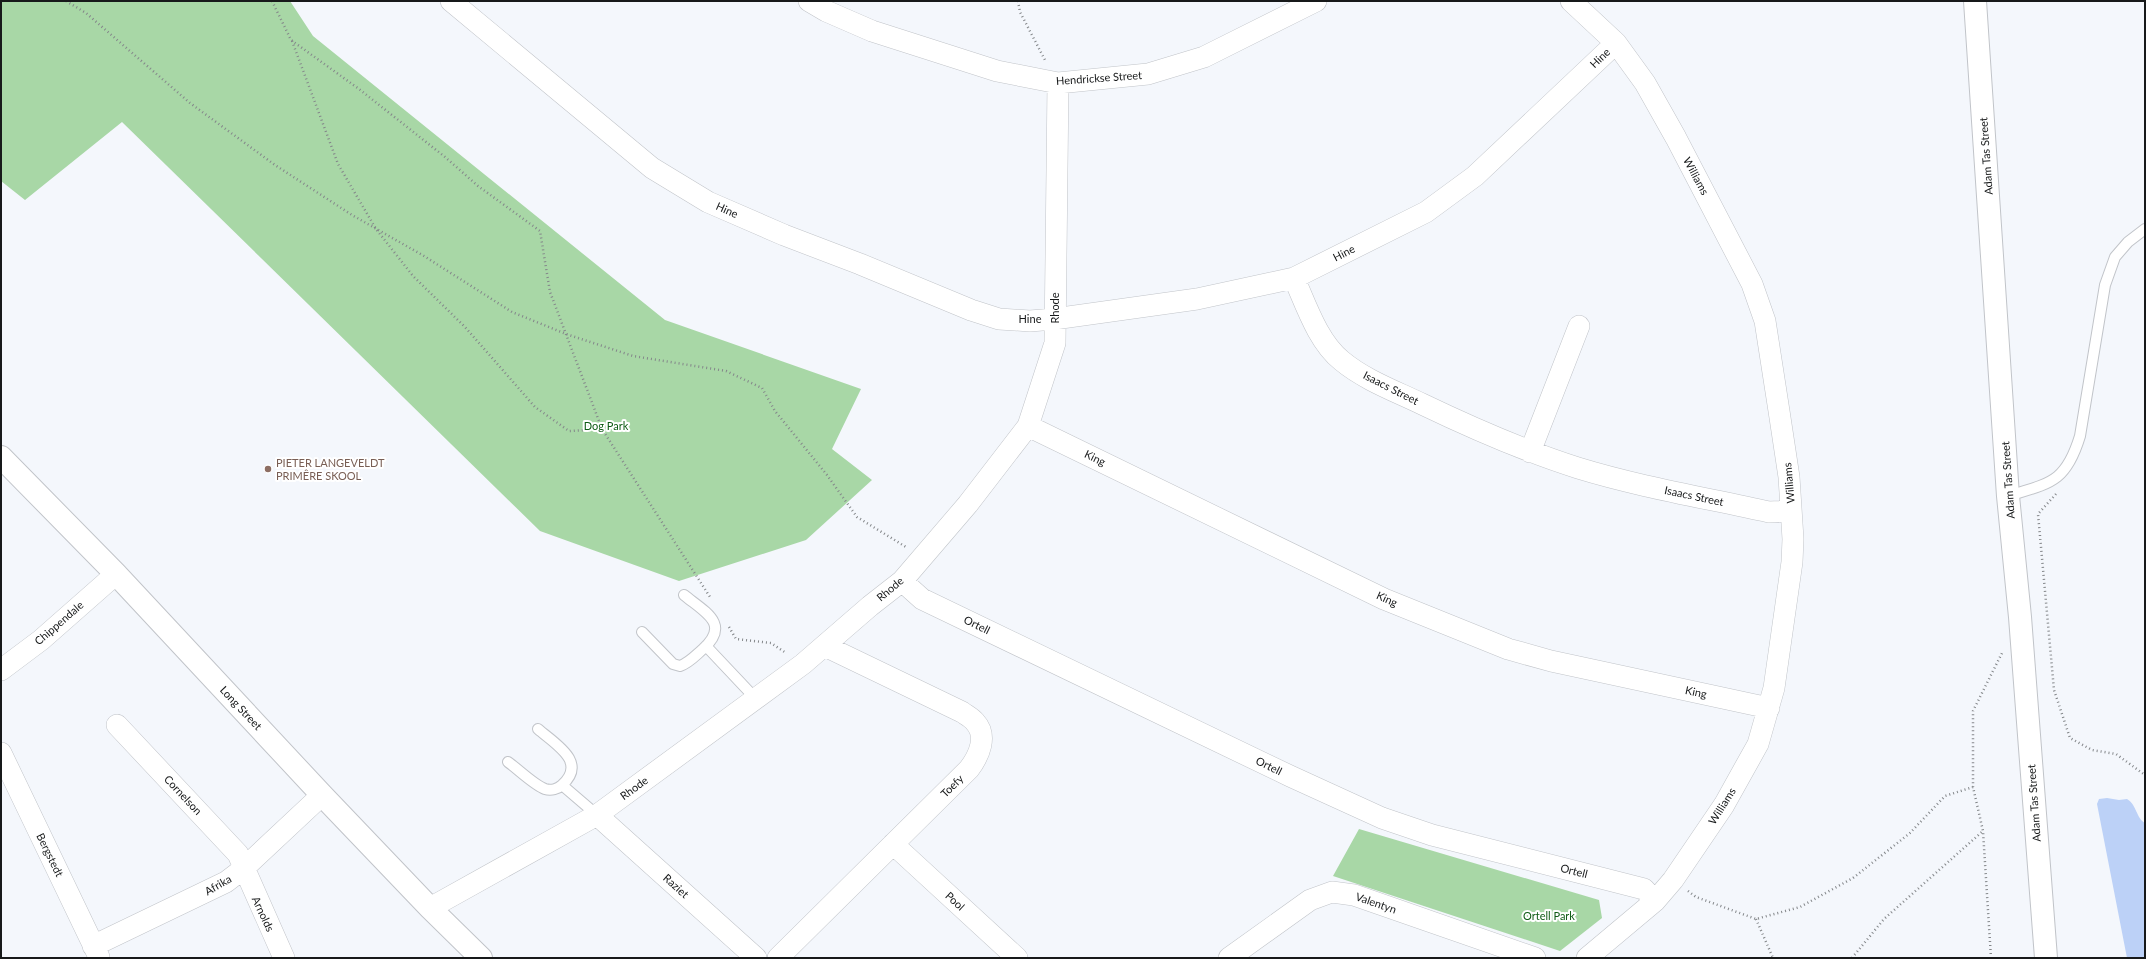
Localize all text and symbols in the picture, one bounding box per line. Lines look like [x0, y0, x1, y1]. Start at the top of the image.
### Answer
street label: Hine [1587, 45, 1613, 70]
street label: Hendrickse Street [1056, 68, 1142, 87]
street label: Adam Tas Street [1976, 117, 1995, 195]
street label: Williams [1681, 155, 1712, 197]
street label: Hine [714, 199, 740, 220]
street label: Hine [1331, 241, 1357, 264]
street label: Rhode [1048, 292, 1061, 324]
street label: Hine [1019, 312, 1042, 325]
street label: Isaacs Street [1361, 368, 1421, 407]
park label: Dog Park [584, 419, 629, 432]
street label: Adam Tas Street [1998, 441, 2017, 519]
street label: King [1083, 447, 1108, 468]
place label: PIETER LANGEVELDT PRIMÊRE SKOOL [276, 456, 385, 482]
street label: Williams [1780, 462, 1797, 504]
marker: PIETER LANGEVELDT PRIMÊRE SKOOL [263, 464, 273, 474]
street label: Isaacs Street [1663, 483, 1725, 508]
street label: Rhode [874, 574, 906, 604]
street label: King [1375, 588, 1400, 609]
street label: Chippendale [32, 598, 86, 647]
street label: Ortell [962, 613, 992, 636]
street label: Long Street [218, 683, 265, 732]
street label: King [1684, 683, 1708, 700]
street label: Ortell [1254, 754, 1284, 777]
street label: Adam Tas Street [2024, 764, 2043, 842]
street label: Toefy [938, 771, 966, 800]
street label: Cornelson [162, 772, 205, 817]
street label: Rhode [617, 773, 650, 802]
street label: Williams [1705, 785, 1738, 827]
street label: Bergstedt [34, 831, 67, 879]
street label: Ortell [1559, 861, 1589, 880]
street label: Raziet [661, 871, 692, 900]
street label: Afrika [202, 872, 233, 897]
street label: Pool [943, 889, 968, 913]
street label: Valentyn [1354, 889, 1398, 916]
street label: Arnolds [250, 894, 277, 934]
park label: Ortell Park [1523, 909, 1575, 922]

